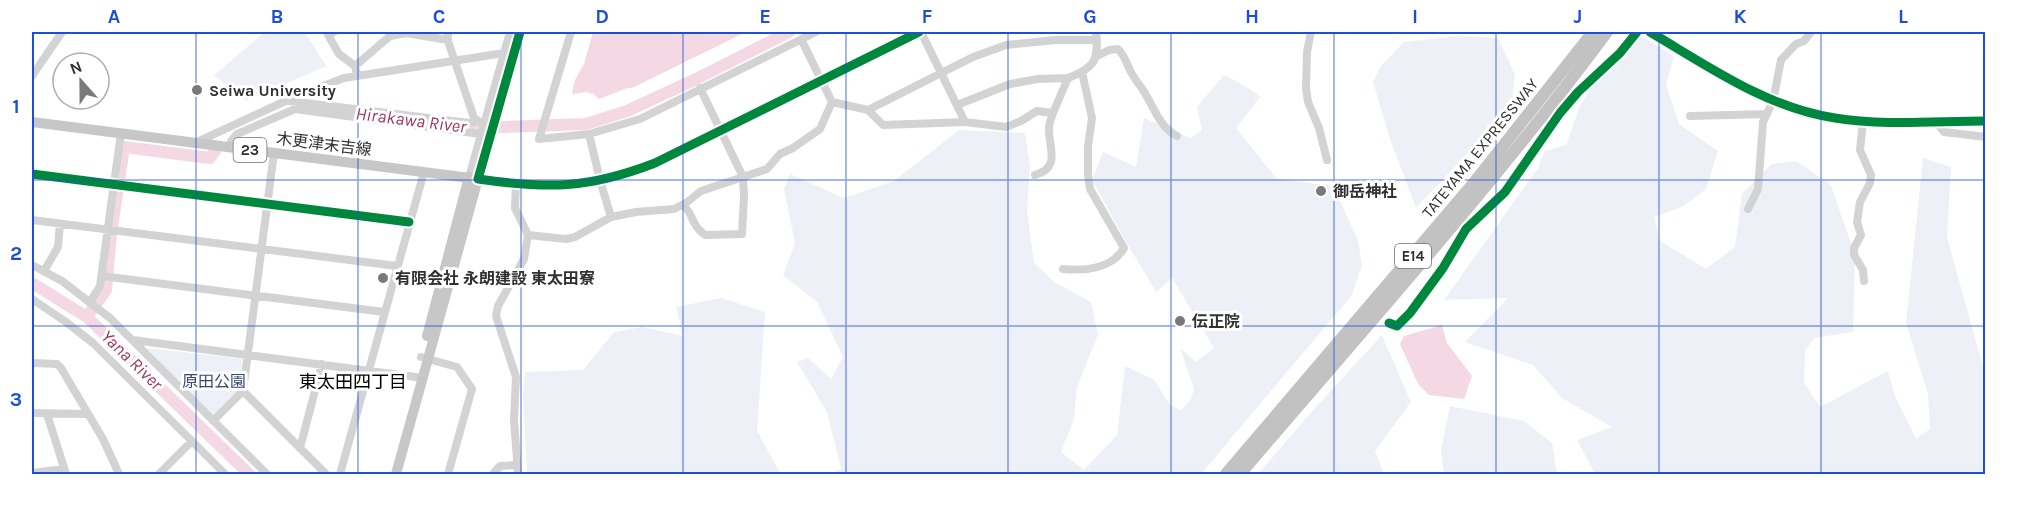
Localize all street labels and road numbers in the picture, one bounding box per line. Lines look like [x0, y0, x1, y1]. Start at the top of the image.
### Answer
street label: TATEYAMA EXPRESSWAY [1418, 74, 1542, 222]
street label: 木更津末吉線 [275, 129, 373, 159]
road number: 23 [234, 138, 266, 162]
road number: E14 [1395, 244, 1431, 268]

